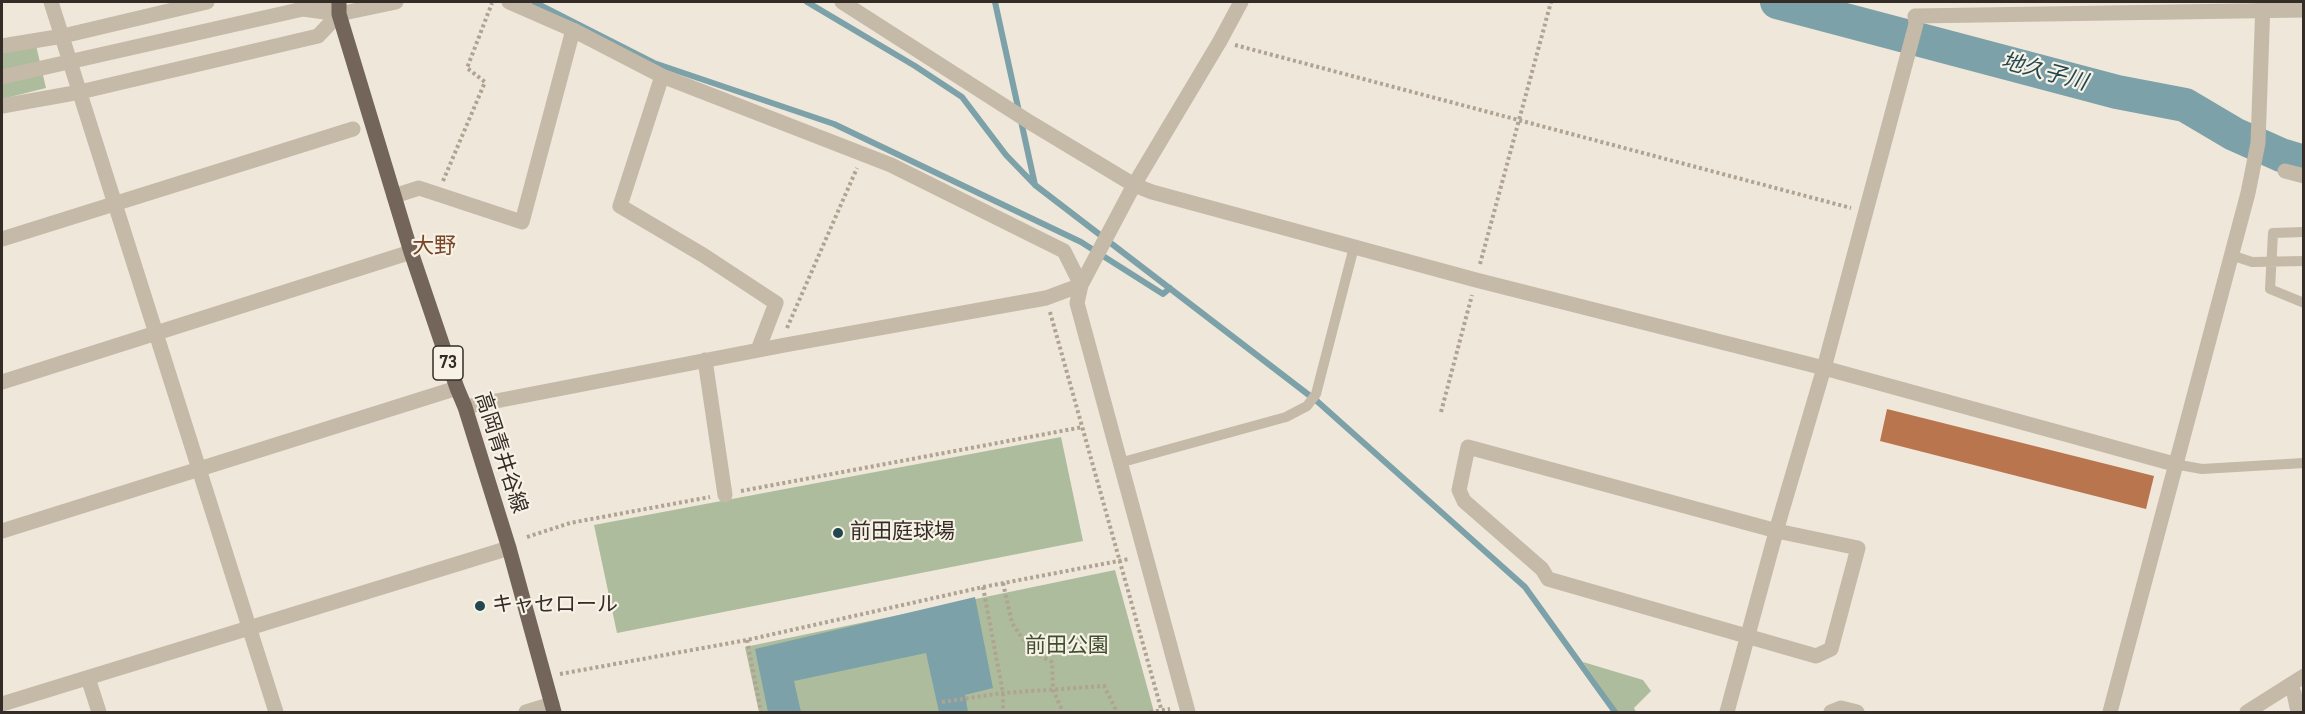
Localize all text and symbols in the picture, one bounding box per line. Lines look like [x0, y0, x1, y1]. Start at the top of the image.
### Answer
water label: 地久子川 [1998, 49, 2090, 97]
district label: 大野 [412, 234, 456, 260]
road number: 73 [433, 346, 463, 380]
street label: 高岡青井谷線 [469, 389, 531, 517]
place label: 前田庭球場 [850, 520, 955, 546]
marker: 前田庭球場 [831, 526, 845, 540]
place label: キャセロール [492, 593, 618, 619]
marker: キャセロール [473, 599, 487, 613]
park label: 前田公園 [1025, 634, 1109, 660]

